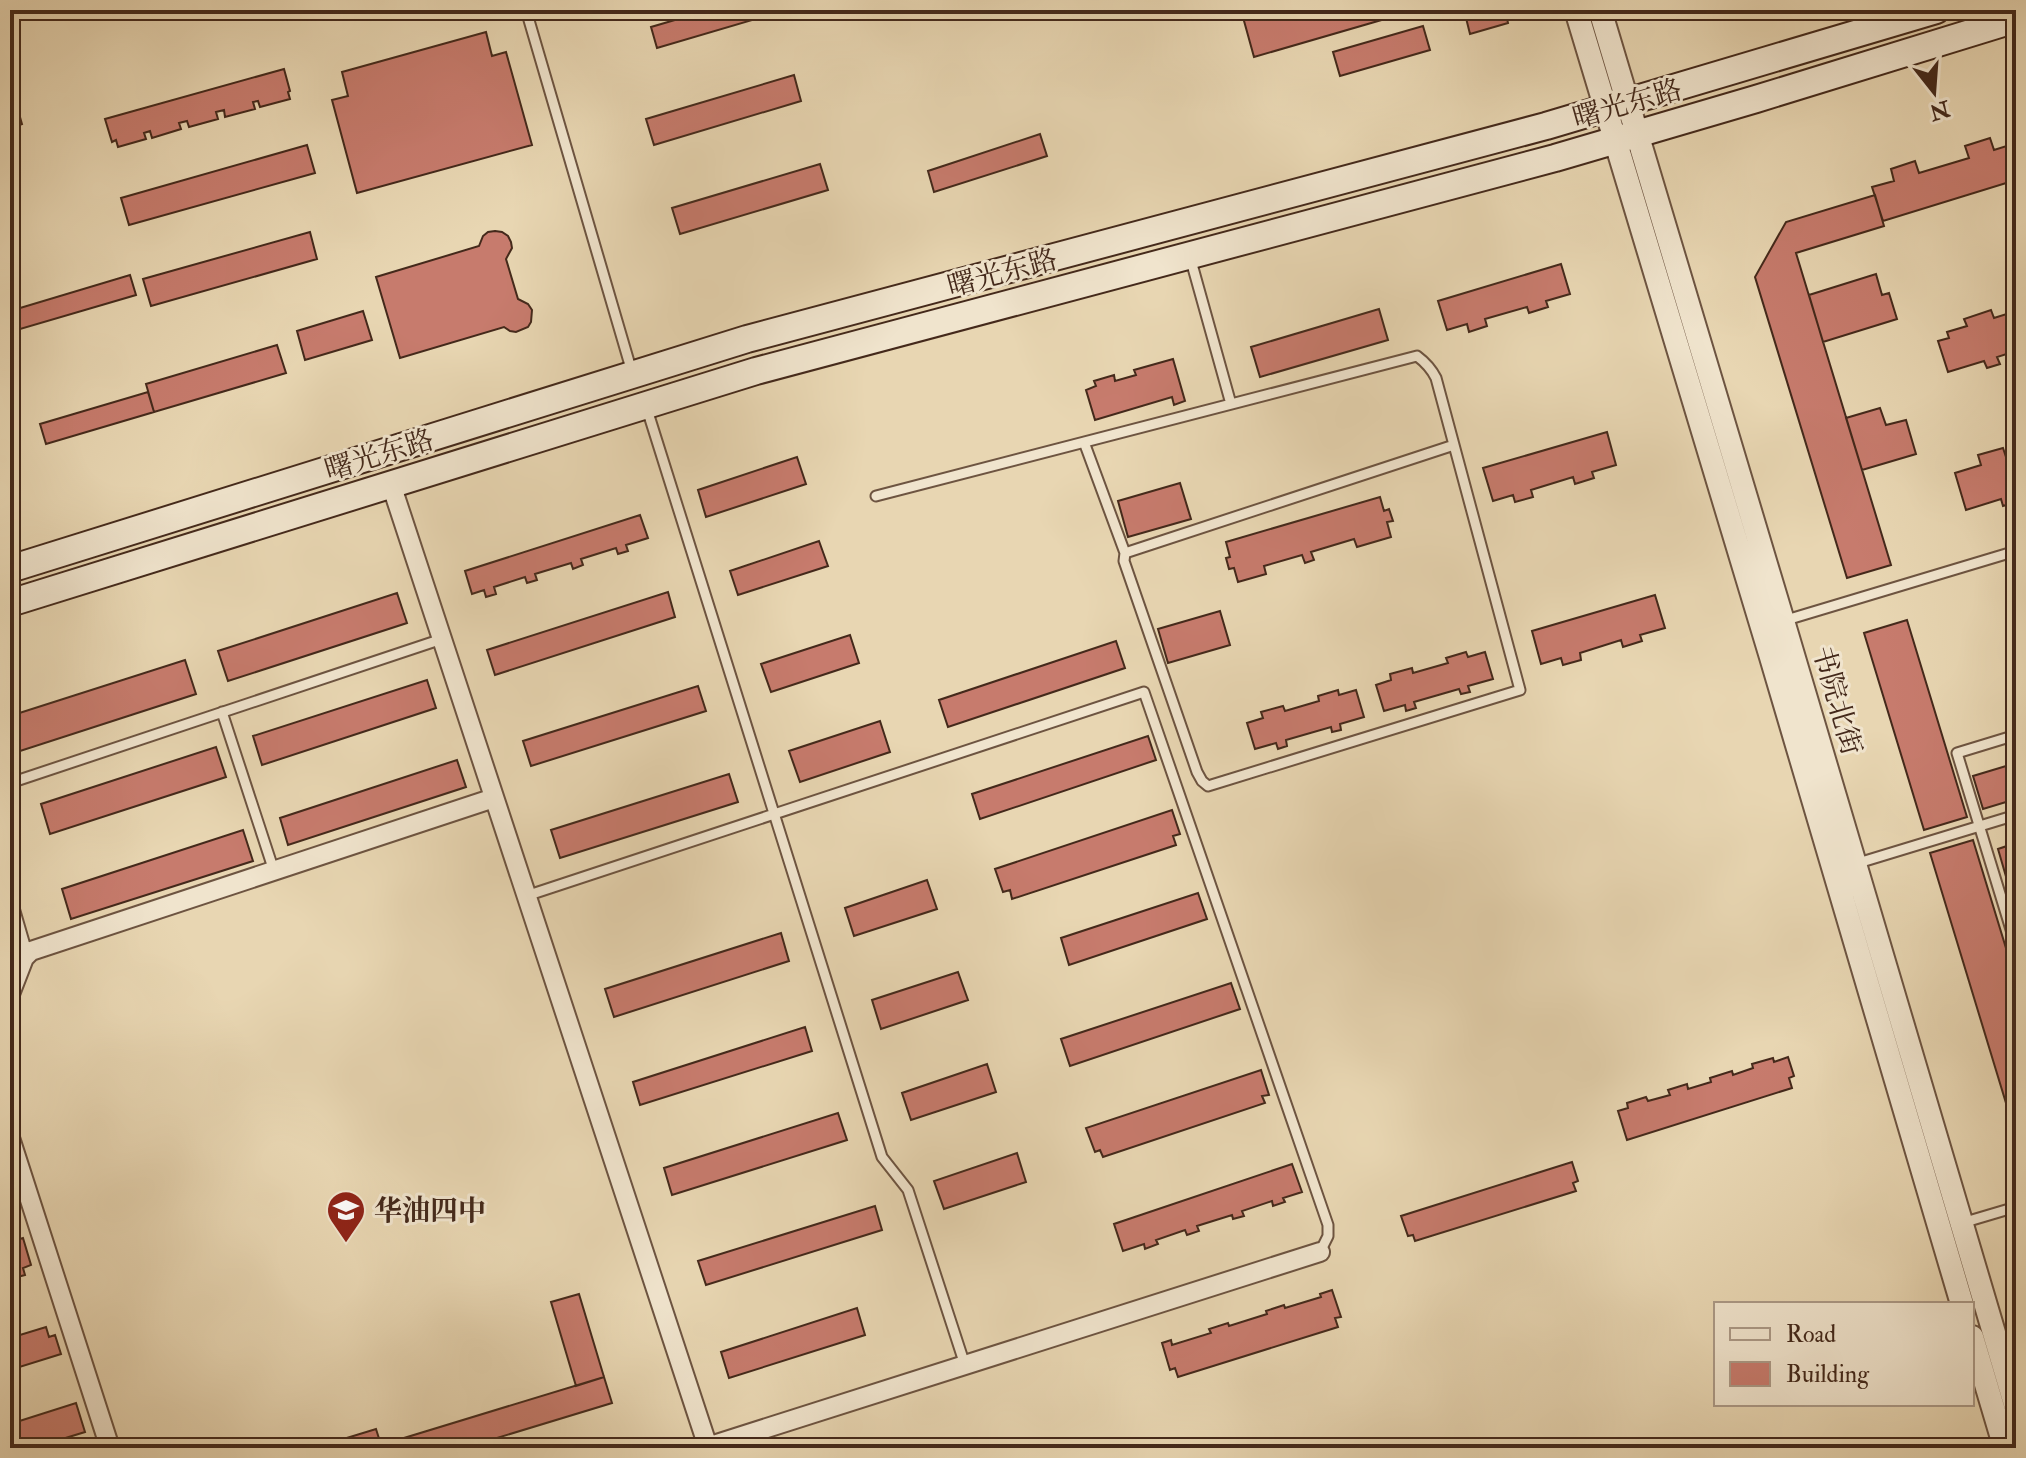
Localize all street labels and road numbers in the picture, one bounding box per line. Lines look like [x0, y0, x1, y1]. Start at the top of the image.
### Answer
street label: 曙光东路 [1569, 72, 1686, 137]
street label: 曙光东路 [944, 242, 1061, 305]
street label: 曙光东路 [321, 422, 438, 489]
street label: 书院北街 [1804, 642, 1869, 759]

